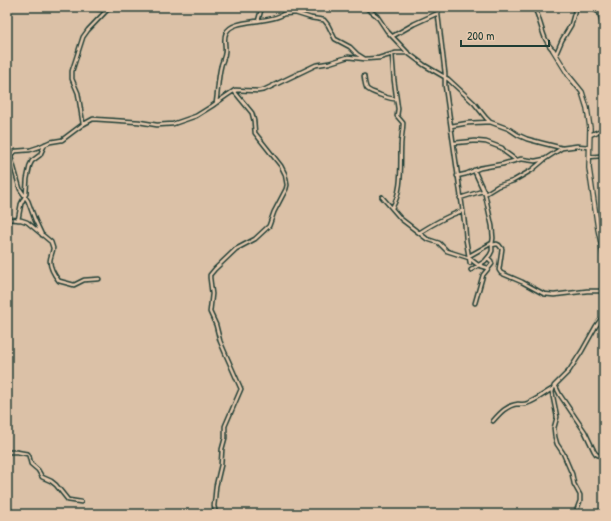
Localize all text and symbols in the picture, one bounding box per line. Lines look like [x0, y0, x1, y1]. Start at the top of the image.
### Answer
scale bar [461, 22, 549, 48]
text: 200 m [467, 27, 494, 44]

